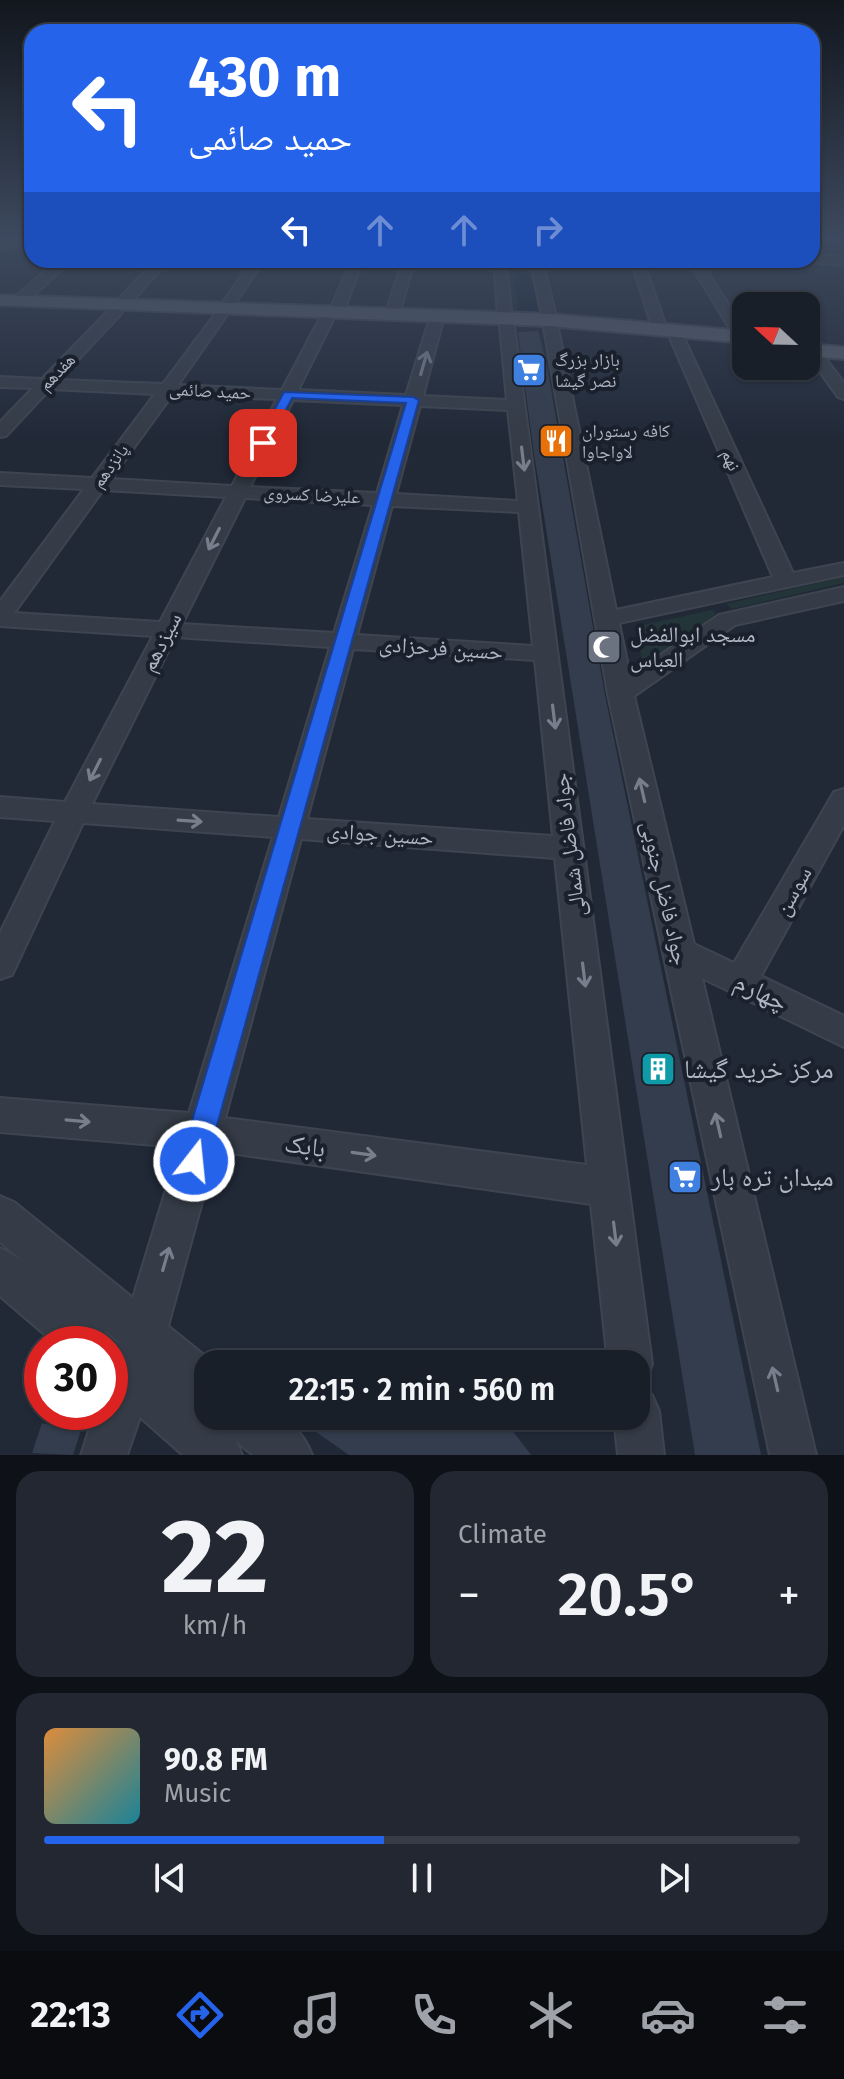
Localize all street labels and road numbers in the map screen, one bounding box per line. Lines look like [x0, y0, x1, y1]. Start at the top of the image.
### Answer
street label: هفدهم [34, 349, 81, 396]
street label: حمید صائمی [168, 378, 252, 404]
street label: پانزدهم [87, 440, 134, 493]
street label: نهم [716, 446, 745, 475]
street label: علیرضا کسروی [263, 481, 361, 509]
street label: سیزدهم [135, 608, 188, 677]
street label: حسین فرحزادی [378, 630, 504, 666]
street label: جواد فاضل شمالی [547, 772, 591, 918]
street label: حسین جوادی [325, 817, 435, 851]
street label: جواد فاضل جنوبی [635, 818, 695, 968]
street label: سوسن [769, 862, 817, 920]
street label: چهارم [728, 966, 793, 1020]
street label: بابک [283, 1128, 327, 1164]

